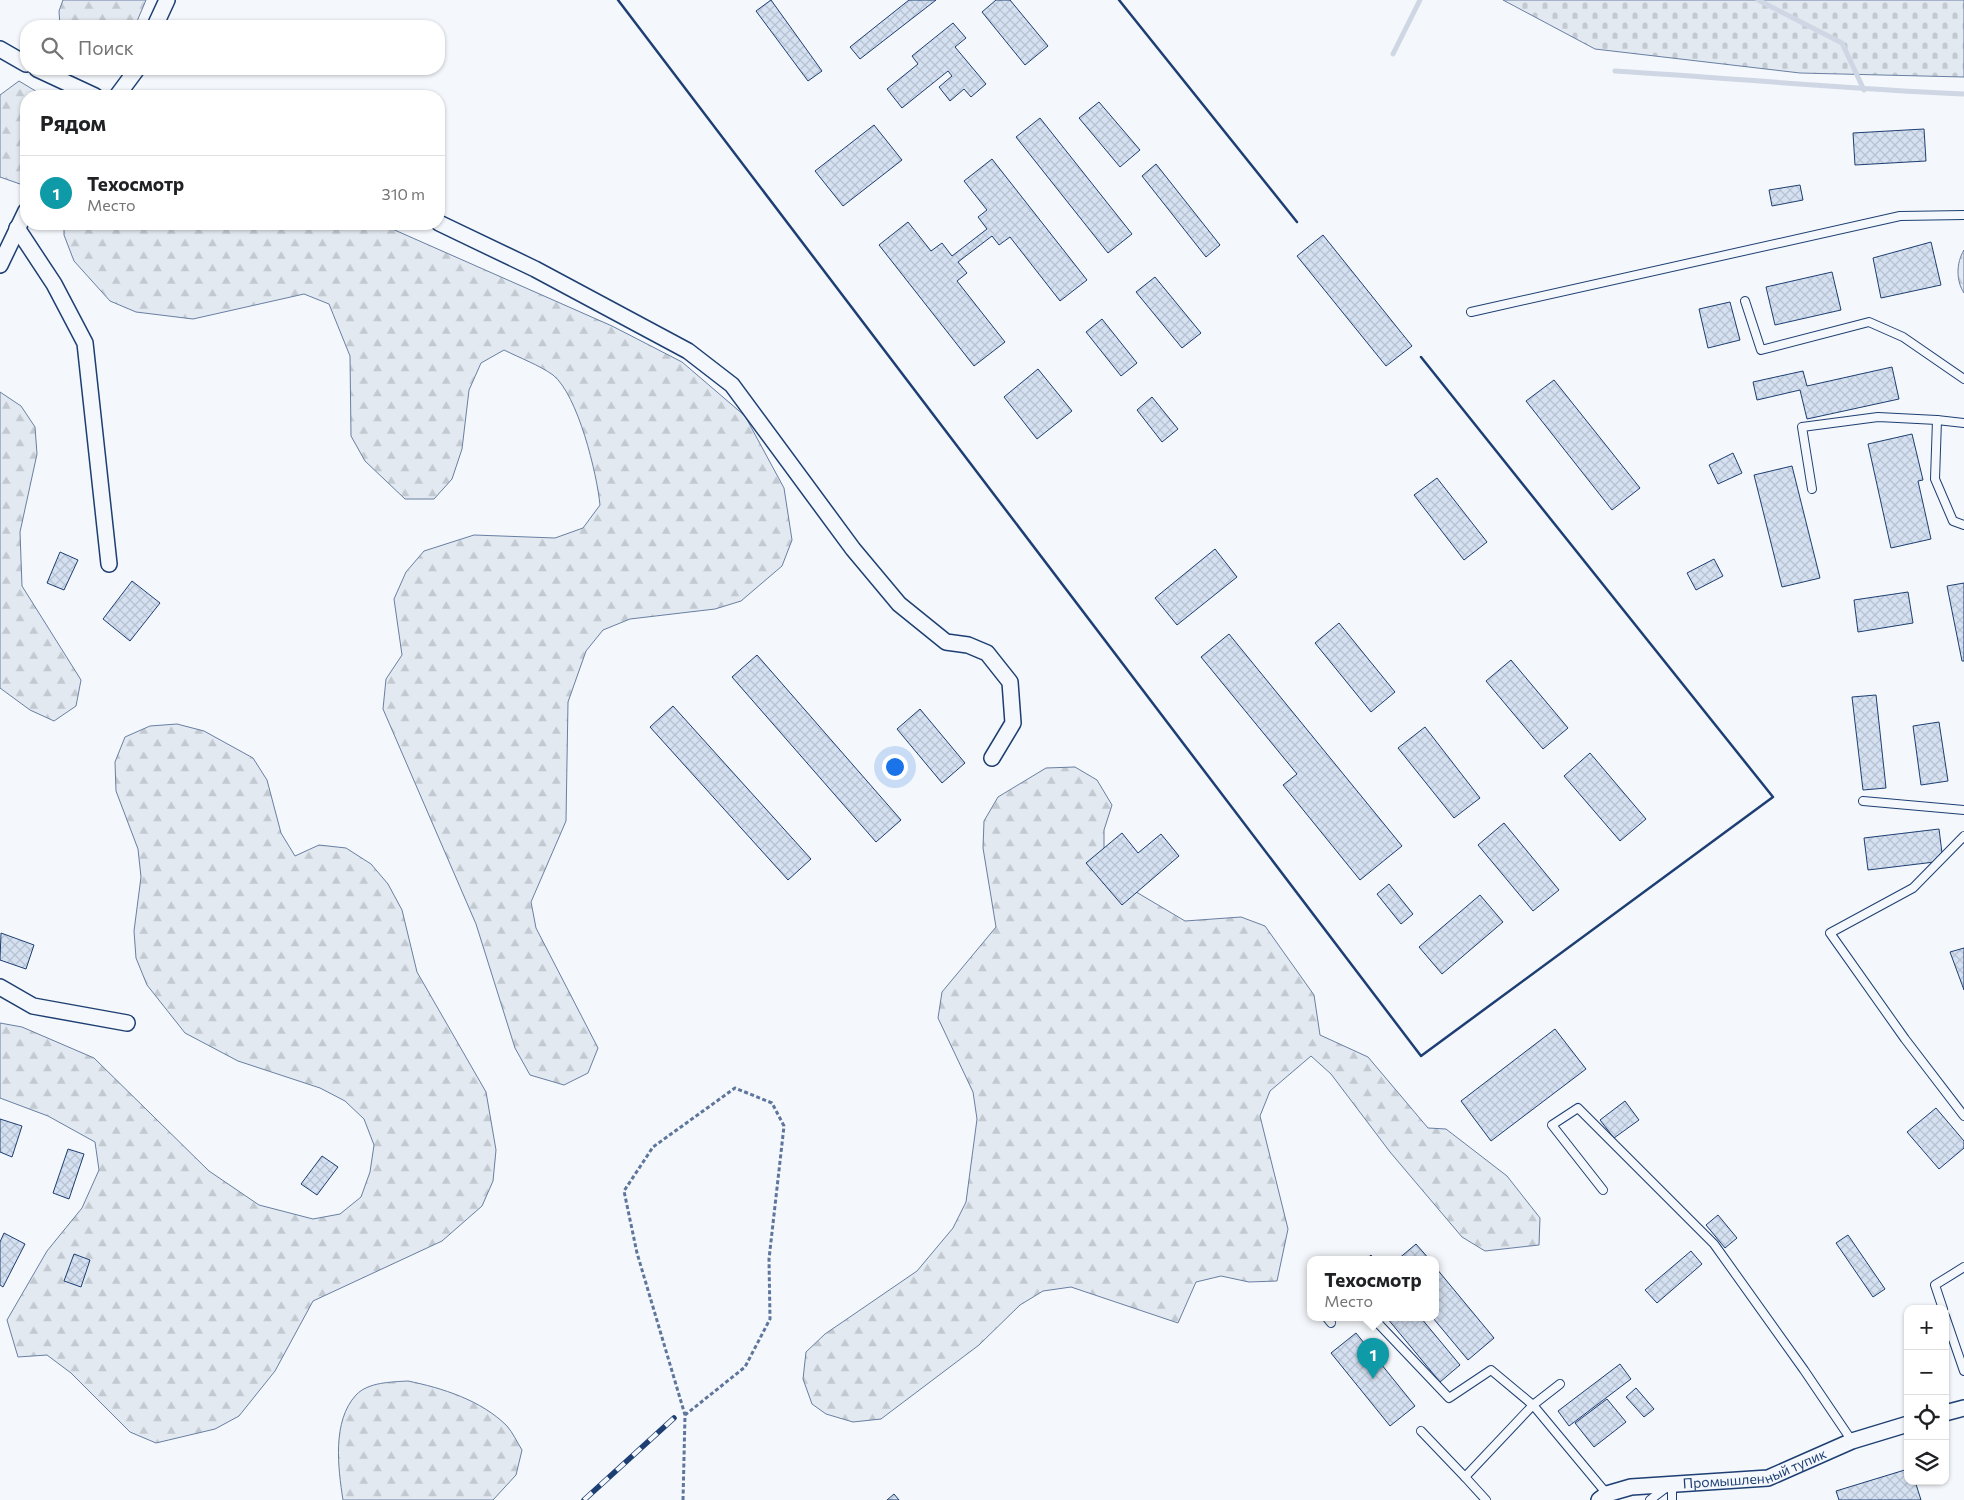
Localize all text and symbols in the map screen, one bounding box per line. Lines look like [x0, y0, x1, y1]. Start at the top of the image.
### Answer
search box [20, 20, 445, 75]
icon: search [38, 34, 66, 62]
text: Поиск [78, 36, 134, 59]
text: Рядом [40, 110, 106, 135]
text: Техосмотр [87, 172, 184, 195]
text: 1 [52, 184, 60, 203]
text: 310 m [382, 184, 425, 203]
text: Место [87, 195, 136, 214]
your location [882, 754, 908, 780]
popup [1307, 1256, 1439, 1321]
text: Техосмотр [1324, 1268, 1422, 1291]
text: Место [1324, 1291, 1373, 1310]
map controls [1904, 1305, 1949, 1485]
button: + [1904, 1305, 1949, 1350]
pin: 1 [1357, 1338, 1389, 1379]
button: − [1904, 1350, 1949, 1395]
button: locate [1904, 1395, 1949, 1440]
button: layers [1904, 1440, 1949, 1485]
street label: Промышленный тупик [1682, 1444, 1829, 1492]

